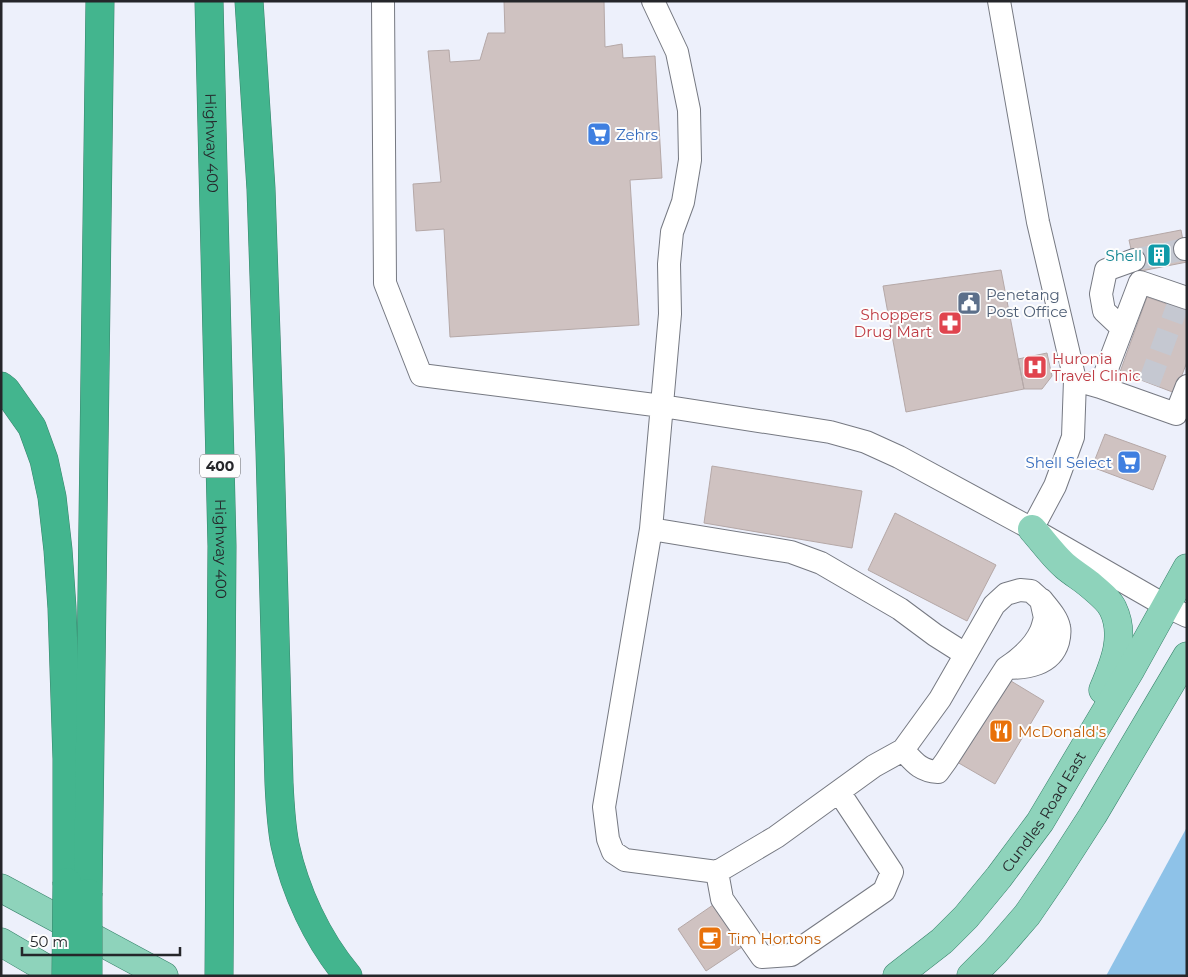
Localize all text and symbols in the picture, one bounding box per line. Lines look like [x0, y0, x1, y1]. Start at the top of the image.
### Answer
street label: Highway 400 [202, 93, 223, 193]
supermarket icon: Zehrs [586, 121, 612, 147]
place label: Zehrs [616, 125, 658, 144]
building icon: Shell [1146, 242, 1172, 268]
place label: Shell [1106, 246, 1142, 265]
place label: Penetang Post Office [986, 285, 1068, 321]
public building icon: Penetang Post Office [956, 290, 982, 316]
place label: Shoppers Drug Mart [854, 305, 932, 341]
pharmacy icon: Shoppers Drug Mart [937, 310, 963, 336]
place label: Huronia Travel Clinic [1052, 349, 1141, 385]
hospital icon: Huronia Travel Clinic [1022, 354, 1048, 380]
supermarket icon: Shell Select [1116, 449, 1142, 475]
place label: Shell Select [1026, 453, 1112, 472]
road number: 400 [200, 454, 240, 478]
street label: Highway 400 [211, 499, 232, 599]
restaurant icon: McDonald's [988, 718, 1014, 744]
place label: McDonald's [1018, 722, 1106, 741]
street label: Cundles Road East [997, 748, 1090, 876]
scale bar [22, 924, 180, 956]
cafe icon: Tim Hortons [697, 925, 723, 951]
place label: Tim Hortons [728, 929, 821, 948]
text: 50 m [30, 932, 68, 951]

